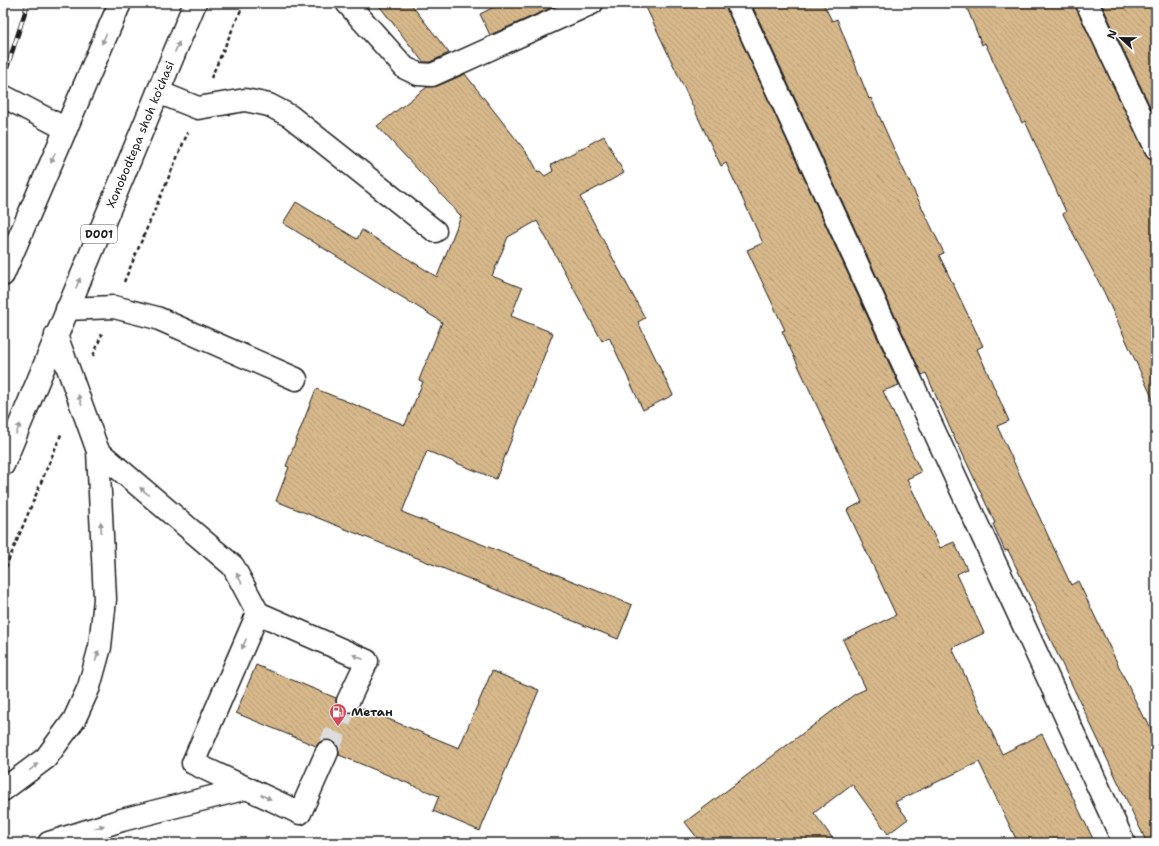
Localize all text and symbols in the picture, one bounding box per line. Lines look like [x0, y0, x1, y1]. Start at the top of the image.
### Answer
north arrow [1101, 18, 1141, 58]
text: N [1104, 27, 1121, 41]
one-way arrow [101, 33, 107, 45]
one-way arrow [174, 40, 180, 52]
street label: Xonobodtepa shoh ko'chasi [103, 58, 178, 210]
one-way arrow [50, 153, 56, 164]
road number: D001 [81, 225, 117, 243]
one-way arrow [75, 278, 81, 289]
one-way arrow [77, 394, 83, 406]
one-way arrow [15, 423, 21, 435]
one-way arrow [139, 486, 150, 495]
one-way arrow [98, 521, 105, 533]
one-way arrow [236, 572, 243, 584]
one-way arrow [241, 638, 247, 649]
one-way arrow [94, 650, 100, 662]
one-way arrow [353, 654, 364, 660]
fuel station icon: Метан [328, 702, 348, 727]
place label: Метан [351, 704, 393, 720]
one-way arrow [28, 762, 39, 771]
one-way arrow [261, 794, 272, 800]
one-way arrow [94, 824, 106, 830]

